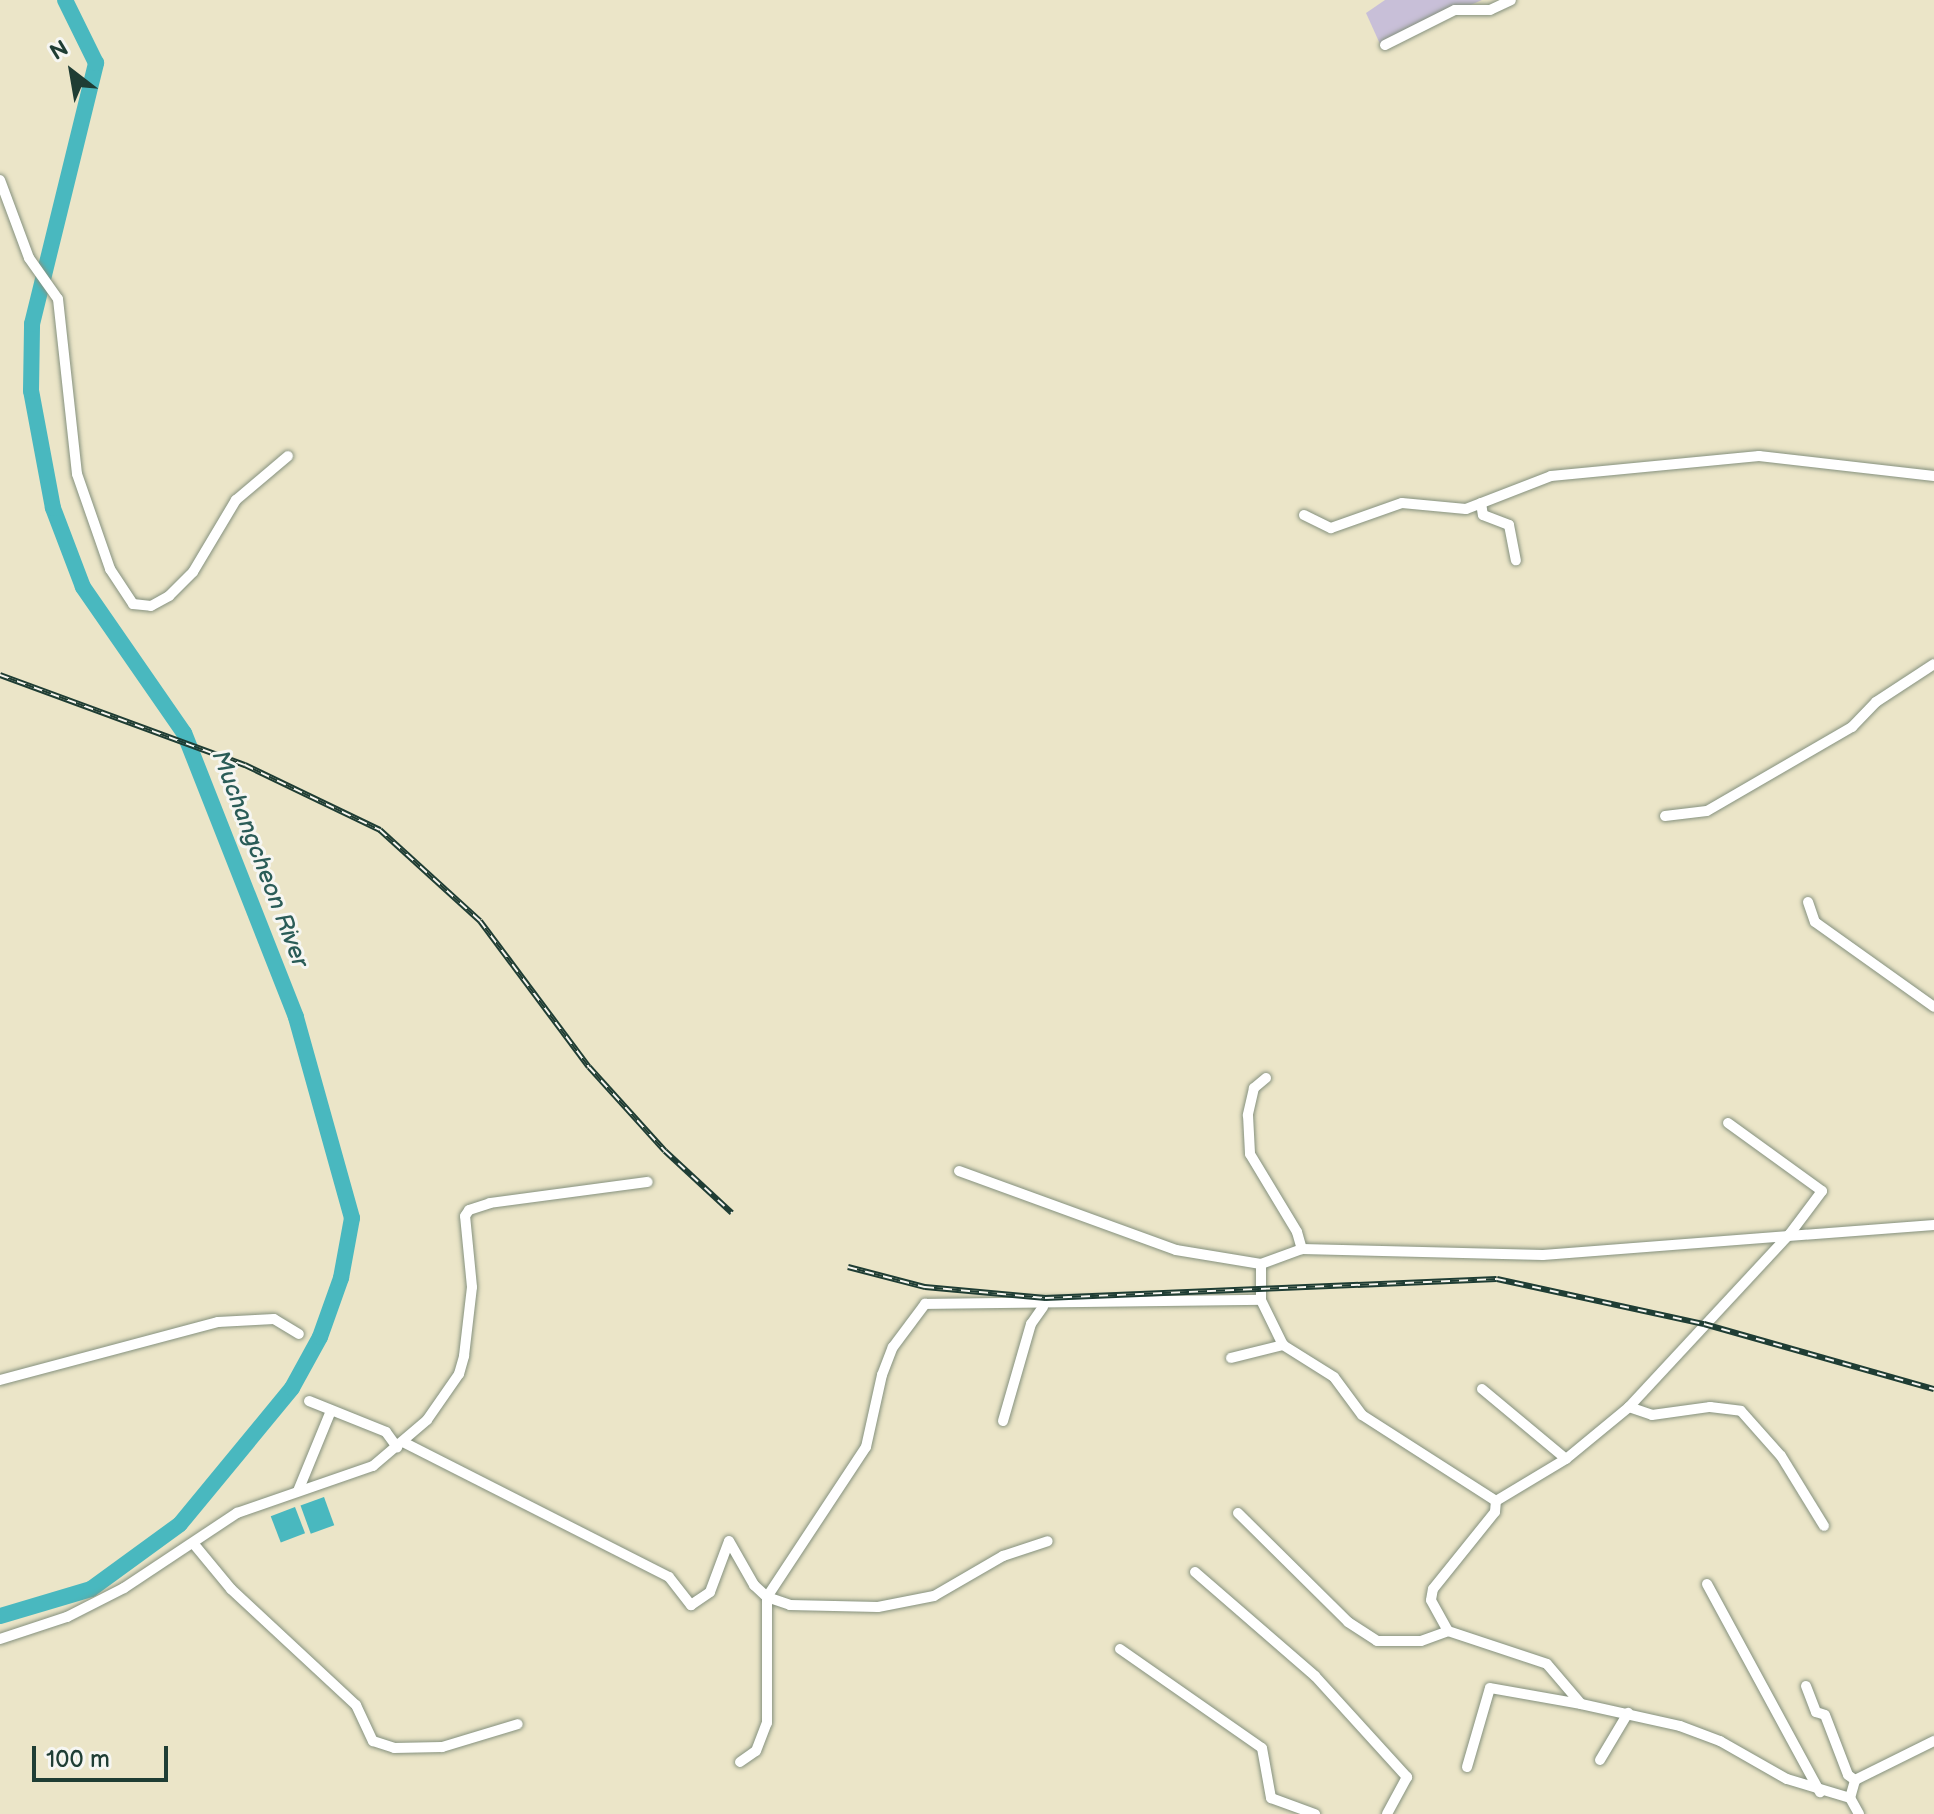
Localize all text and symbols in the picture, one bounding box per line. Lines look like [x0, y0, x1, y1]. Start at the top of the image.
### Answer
north arrow [32, 32, 112, 112]
text: N [45, 35, 73, 67]
water label: Muchangcheon River [205, 747, 315, 971]
scale bar [36, 1730, 172, 1780]
text: 100 m [46, 1745, 110, 1774]

